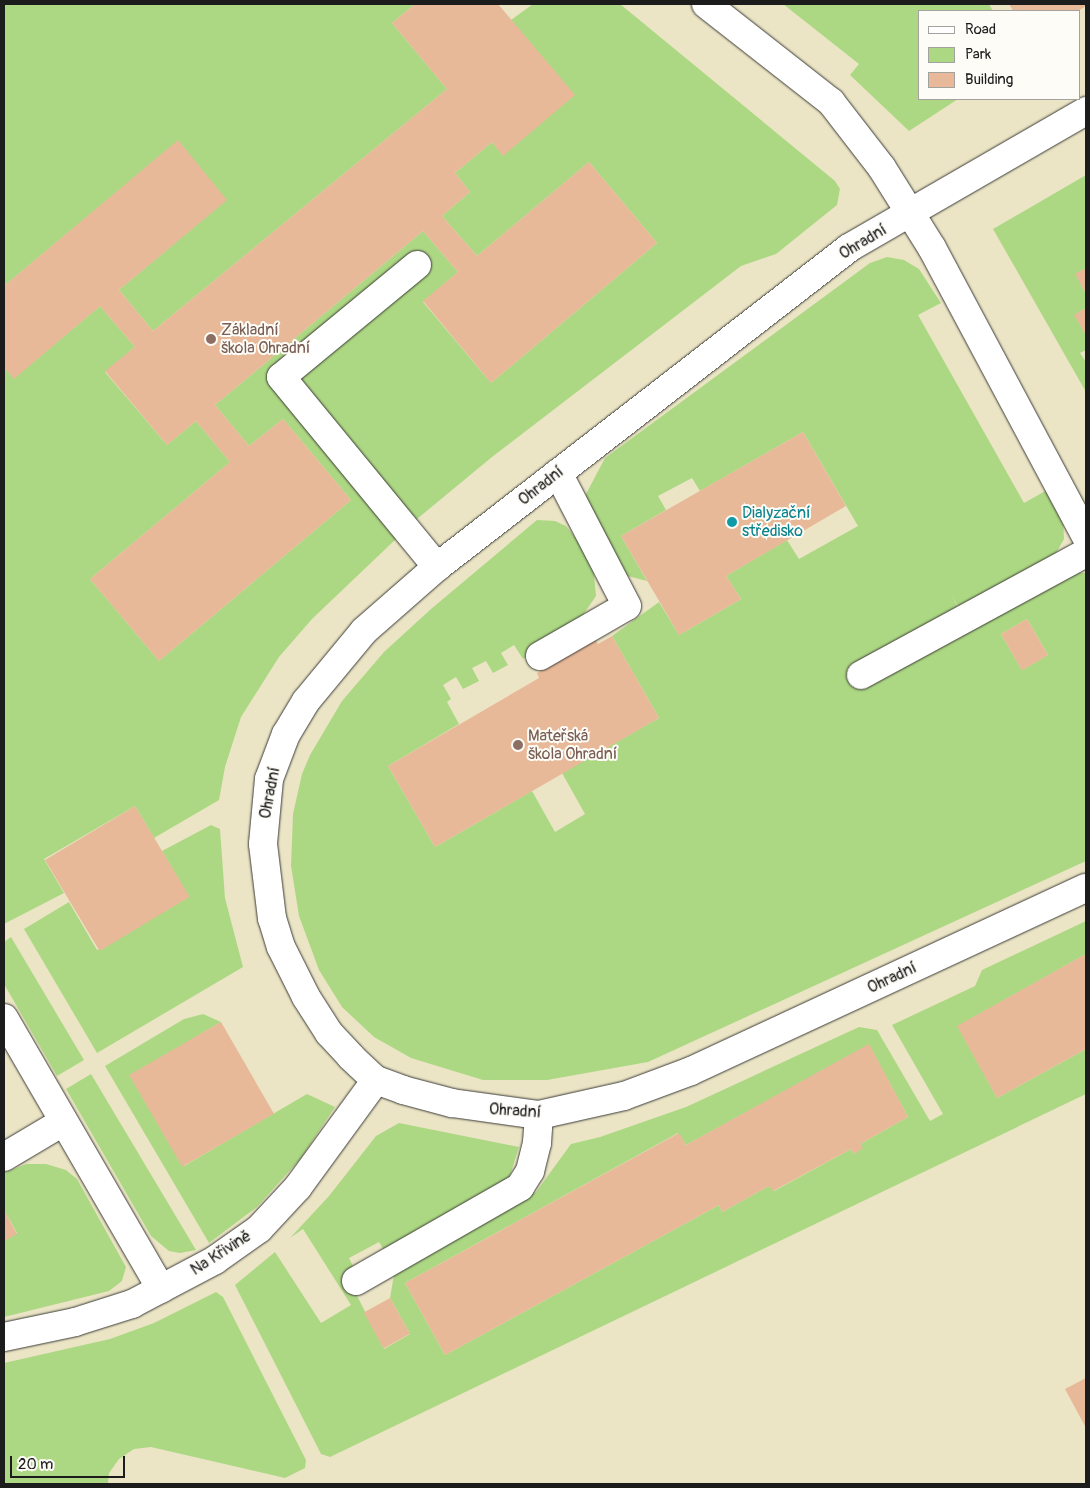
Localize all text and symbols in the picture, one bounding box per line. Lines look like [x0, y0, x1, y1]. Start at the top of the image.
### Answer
legend [918, 10, 1080, 100]
text: Road [965, 20, 996, 39]
text: Park [965, 45, 991, 64]
text: Building [965, 70, 1013, 89]
street label: Ohradní [836, 220, 890, 264]
place label: Základní škola Ohradní [221, 320, 310, 358]
marker: Základní škola Ohradní [205, 333, 217, 345]
street label: Ohradní [515, 462, 567, 510]
place label: Dialyzační středisko [742, 503, 811, 541]
marker: Dialyzační středisko [726, 516, 738, 528]
place label: Mateřská škola Ohradní [528, 726, 617, 764]
marker: Mateřská škola Ohradní [512, 739, 524, 751]
street label: Ohradní [256, 766, 284, 820]
street label: Ohradní [864, 958, 920, 998]
street label: Ohradní [488, 1100, 542, 1122]
street label: Na Křivině [187, 1226, 255, 1280]
scale bar [12, 1446, 128, 1478]
text: 20 m [18, 1455, 53, 1474]

